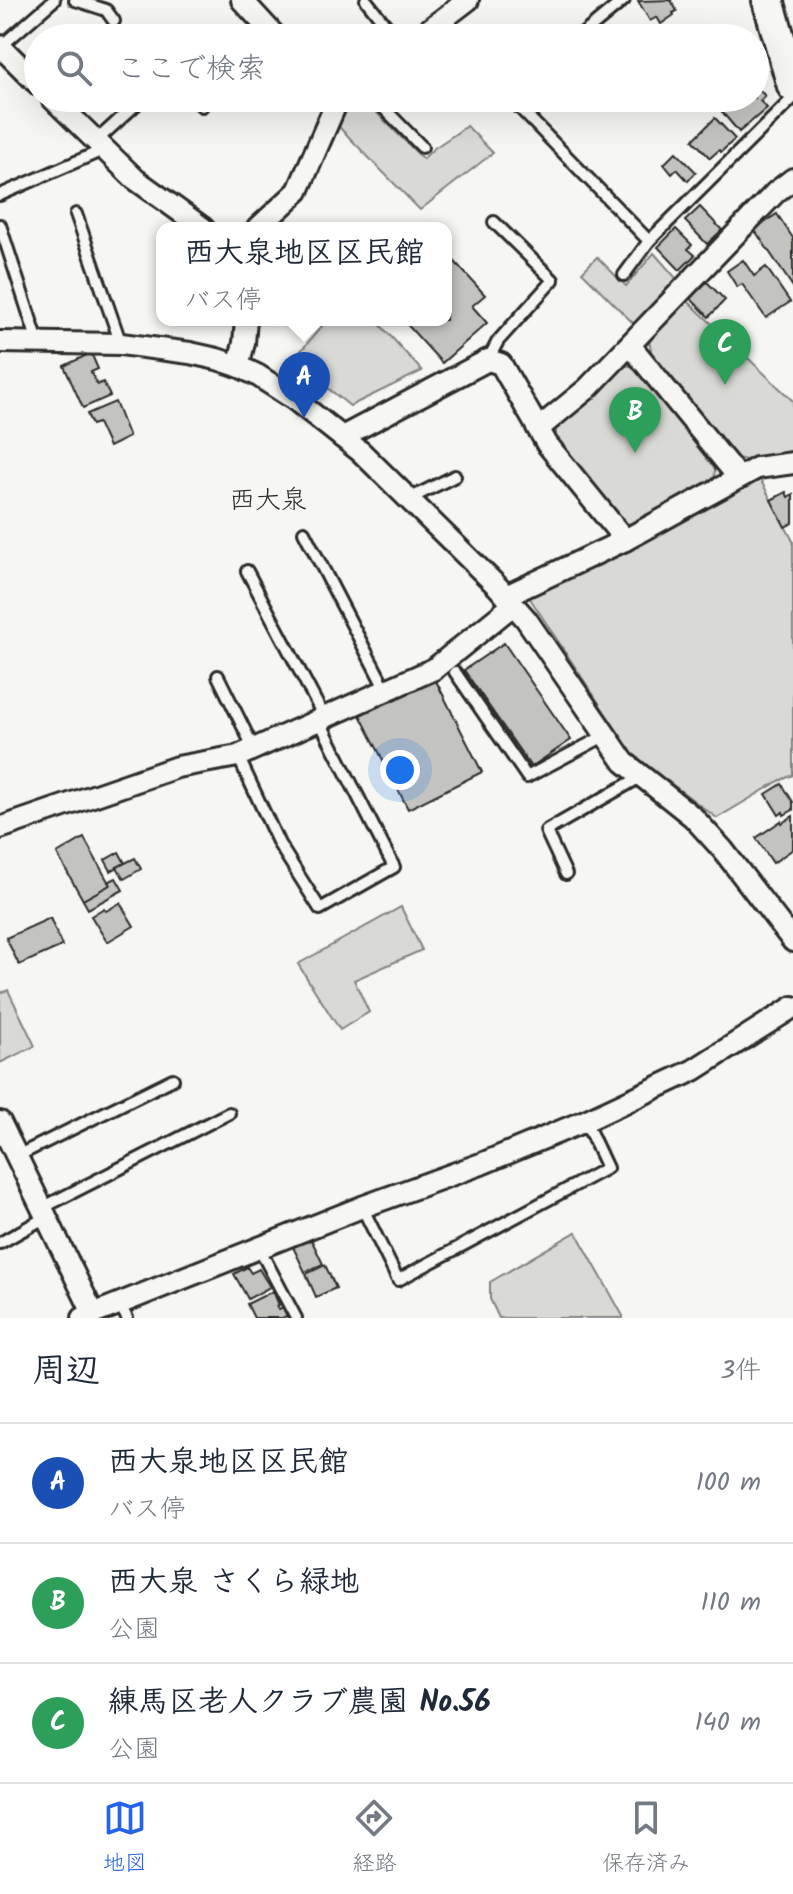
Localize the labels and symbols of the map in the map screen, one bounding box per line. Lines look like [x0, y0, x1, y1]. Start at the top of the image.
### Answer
pin: C [699, 319, 751, 385]
pin: A [278, 352, 330, 418]
pin: B [609, 387, 661, 453]
district label: 西大泉 [229, 480, 307, 522]
your location [380, 750, 420, 790]

